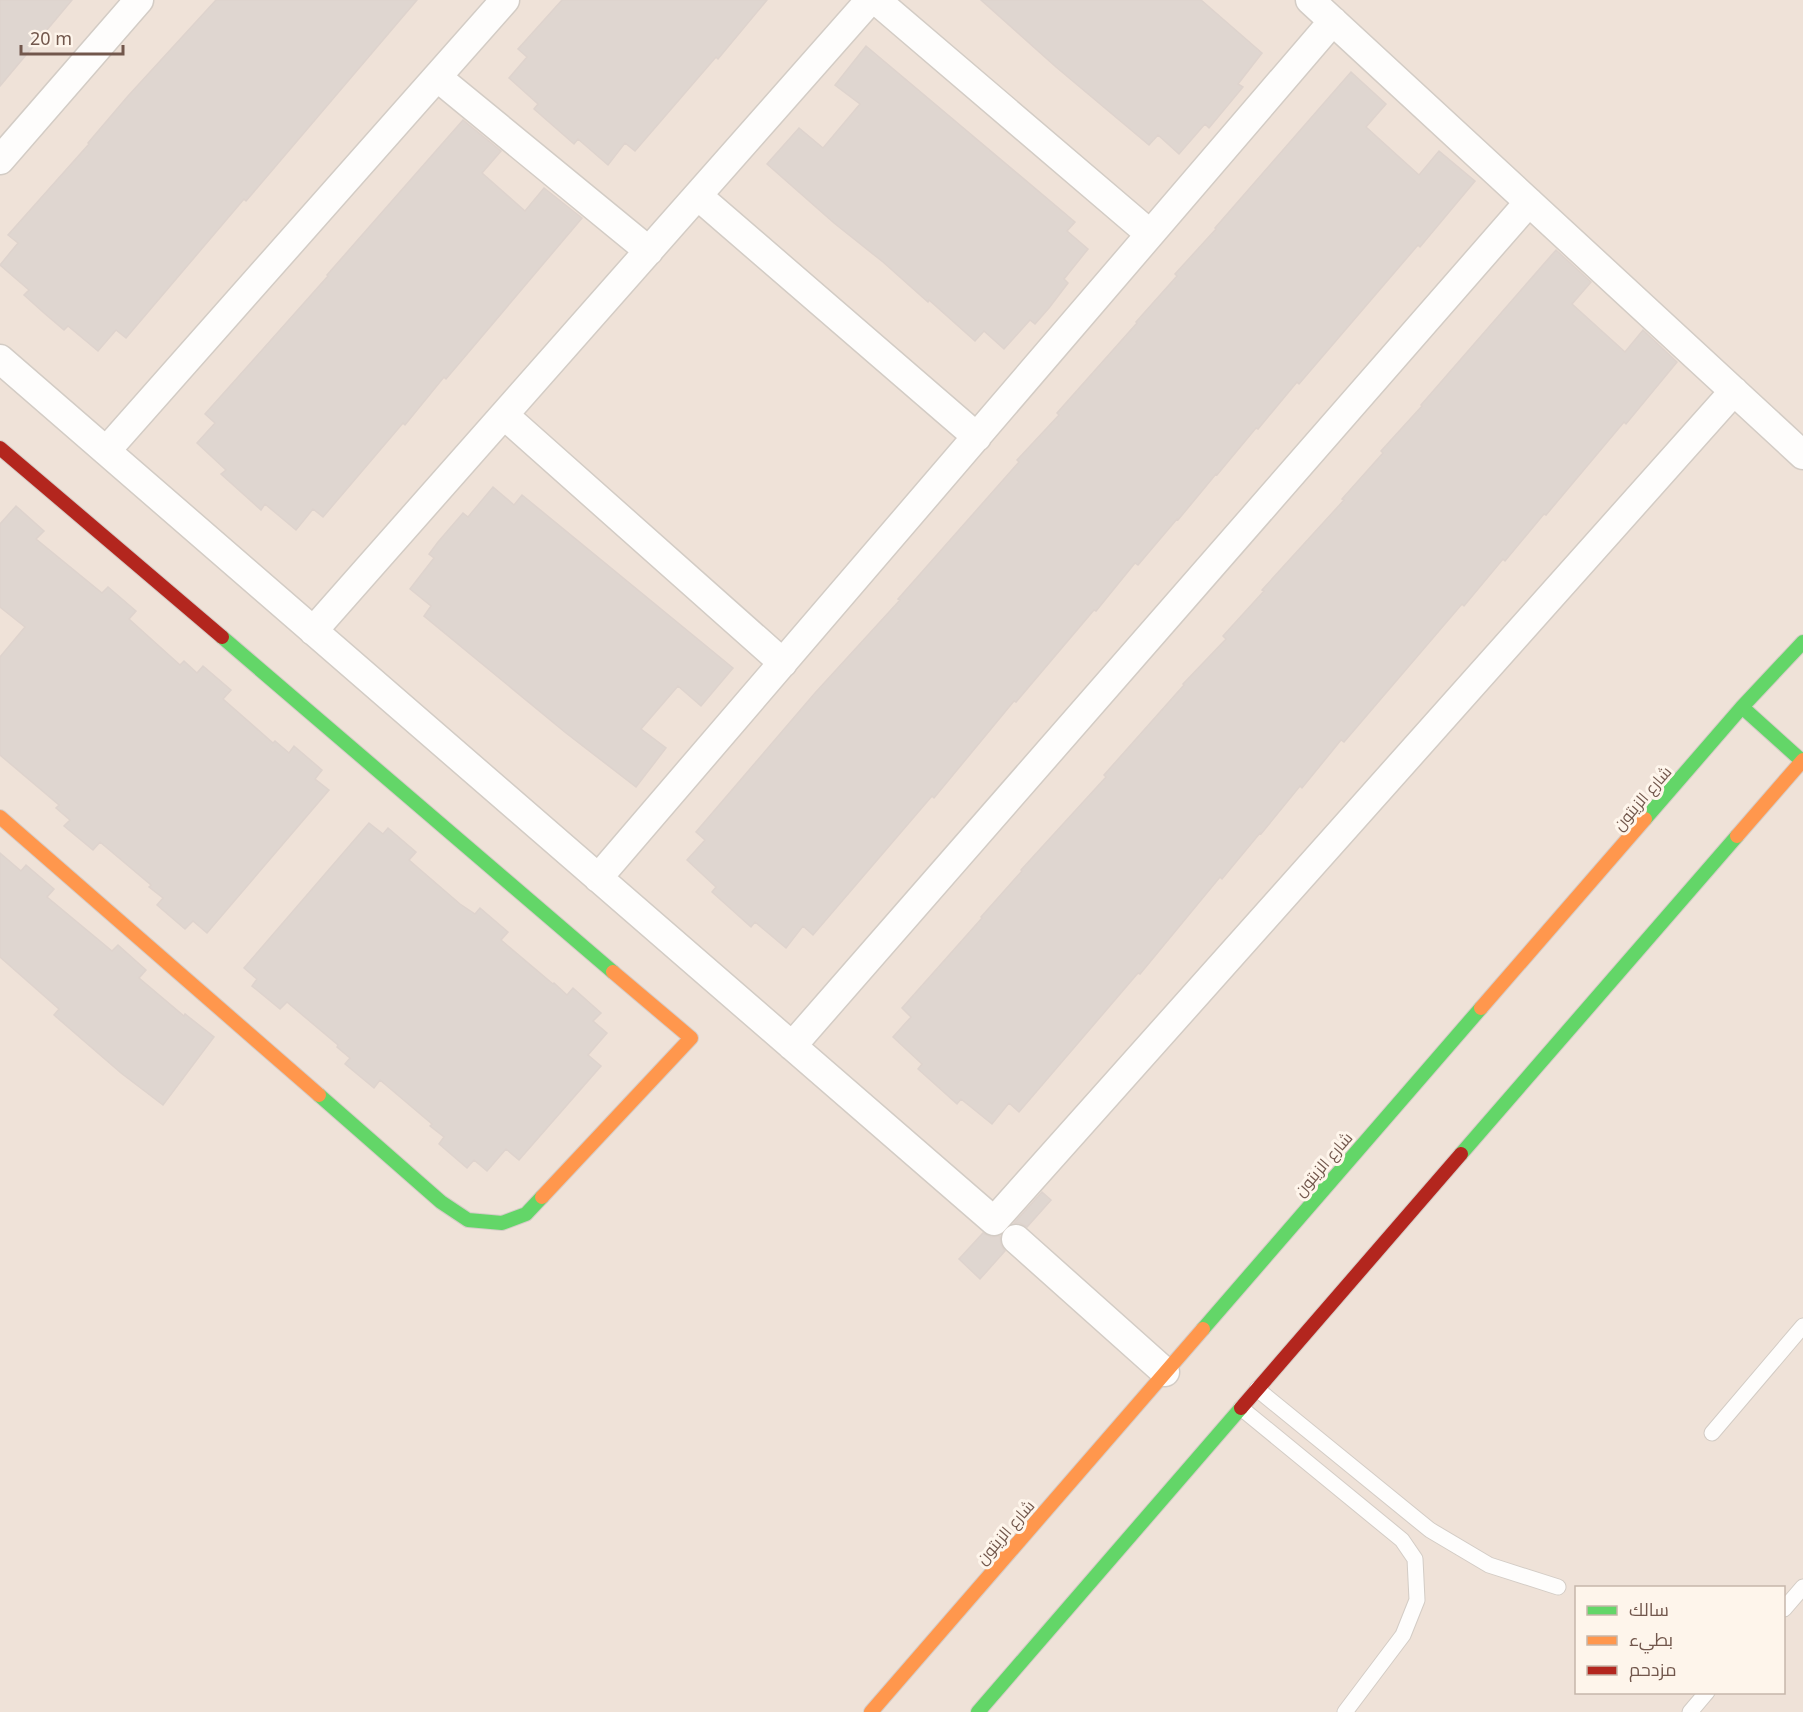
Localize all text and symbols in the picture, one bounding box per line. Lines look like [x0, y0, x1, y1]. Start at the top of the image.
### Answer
scale bar [21, 18, 123, 56]
text: 20 m [30, 26, 72, 50]
street label: شارع الزيتون [1608, 761, 1677, 836]
street label: شارع الزيتون [1289, 1127, 1358, 1202]
street label: شارع الزيتون [971, 1495, 1040, 1570]
legend [1575, 1586, 1785, 1694]
text: سالك [1629, 1597, 1669, 1621]
text: بطيء [1629, 1627, 1673, 1654]
text: مزدحم [1629, 1657, 1677, 1682]

